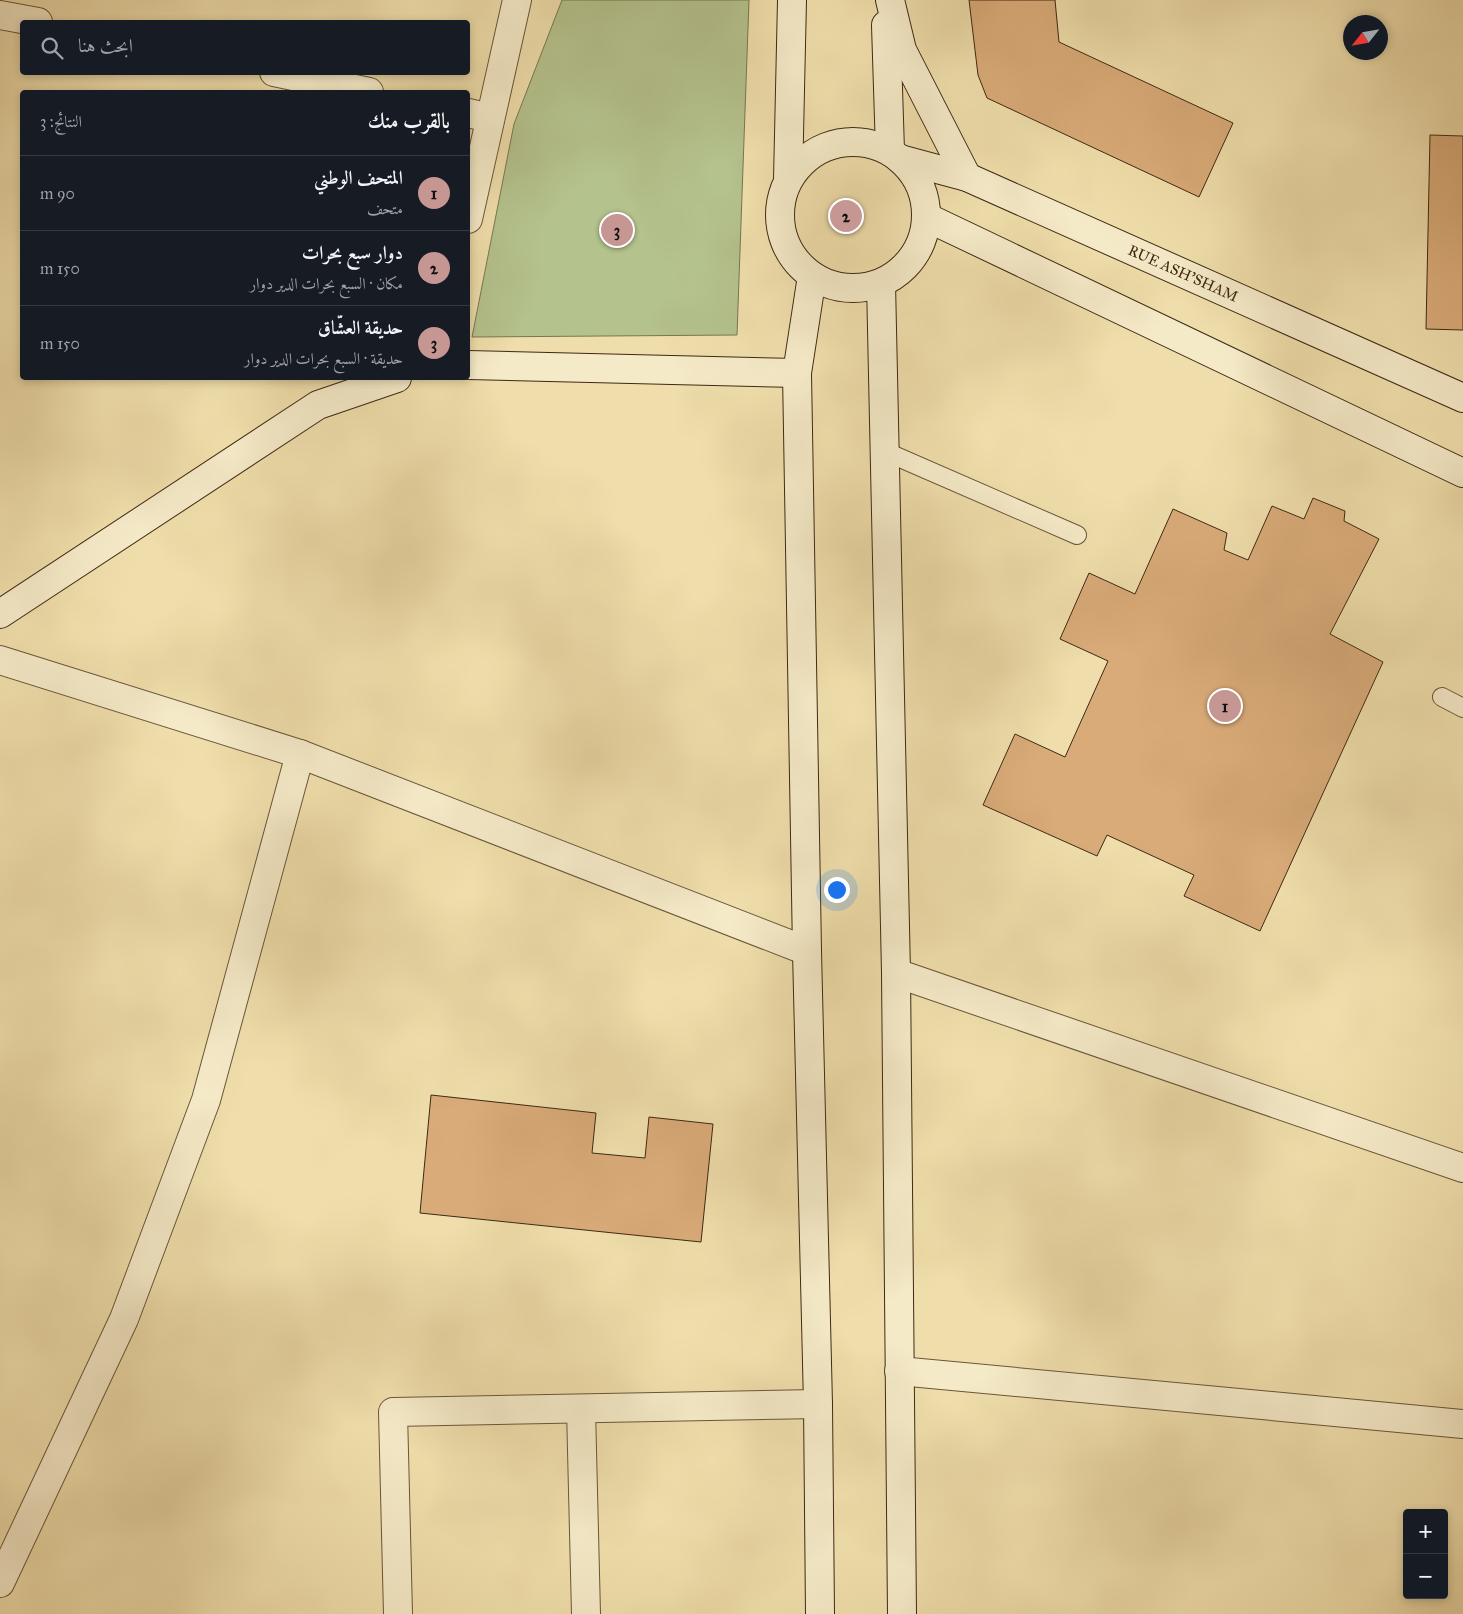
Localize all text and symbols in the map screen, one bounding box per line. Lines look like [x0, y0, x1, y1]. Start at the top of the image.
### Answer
north arrow [1343, 15, 1388, 60]
search box [20, 20, 470, 75]
icon: search [38, 34, 66, 62]
text: ابحث هنا [78, 34, 133, 57]
text: بالقرب منك [368, 108, 450, 134]
text: النتائج: 3 [40, 112, 82, 131]
text: المتحف الوطني [314, 166, 403, 189]
text: 90 m [40, 184, 75, 203]
text: 1 [431, 184, 437, 203]
pin: 2 [830, 197, 862, 235]
text: متحف [367, 199, 403, 218]
pin: 3 [601, 211, 633, 249]
text: دوار سبع بحرات [302, 241, 403, 264]
street label: RUE ASH'SHAM [1125, 241, 1241, 306]
text: 150 m [40, 259, 80, 278]
text: 2 [430, 259, 438, 278]
text: مكان · السبع بحرات الدير دوار [250, 274, 403, 293]
text: حديقة العشّاق [318, 316, 403, 339]
text: 150 m [40, 334, 80, 353]
text: 3 [431, 334, 437, 353]
text: حديقة · السبع بحرات الدير دوار [244, 349, 403, 368]
pin: 1 [1209, 687, 1241, 725]
your location [824, 877, 850, 903]
map controls [1403, 1509, 1448, 1599]
button: + [1403, 1509, 1448, 1554]
button: − [1403, 1554, 1448, 1599]

